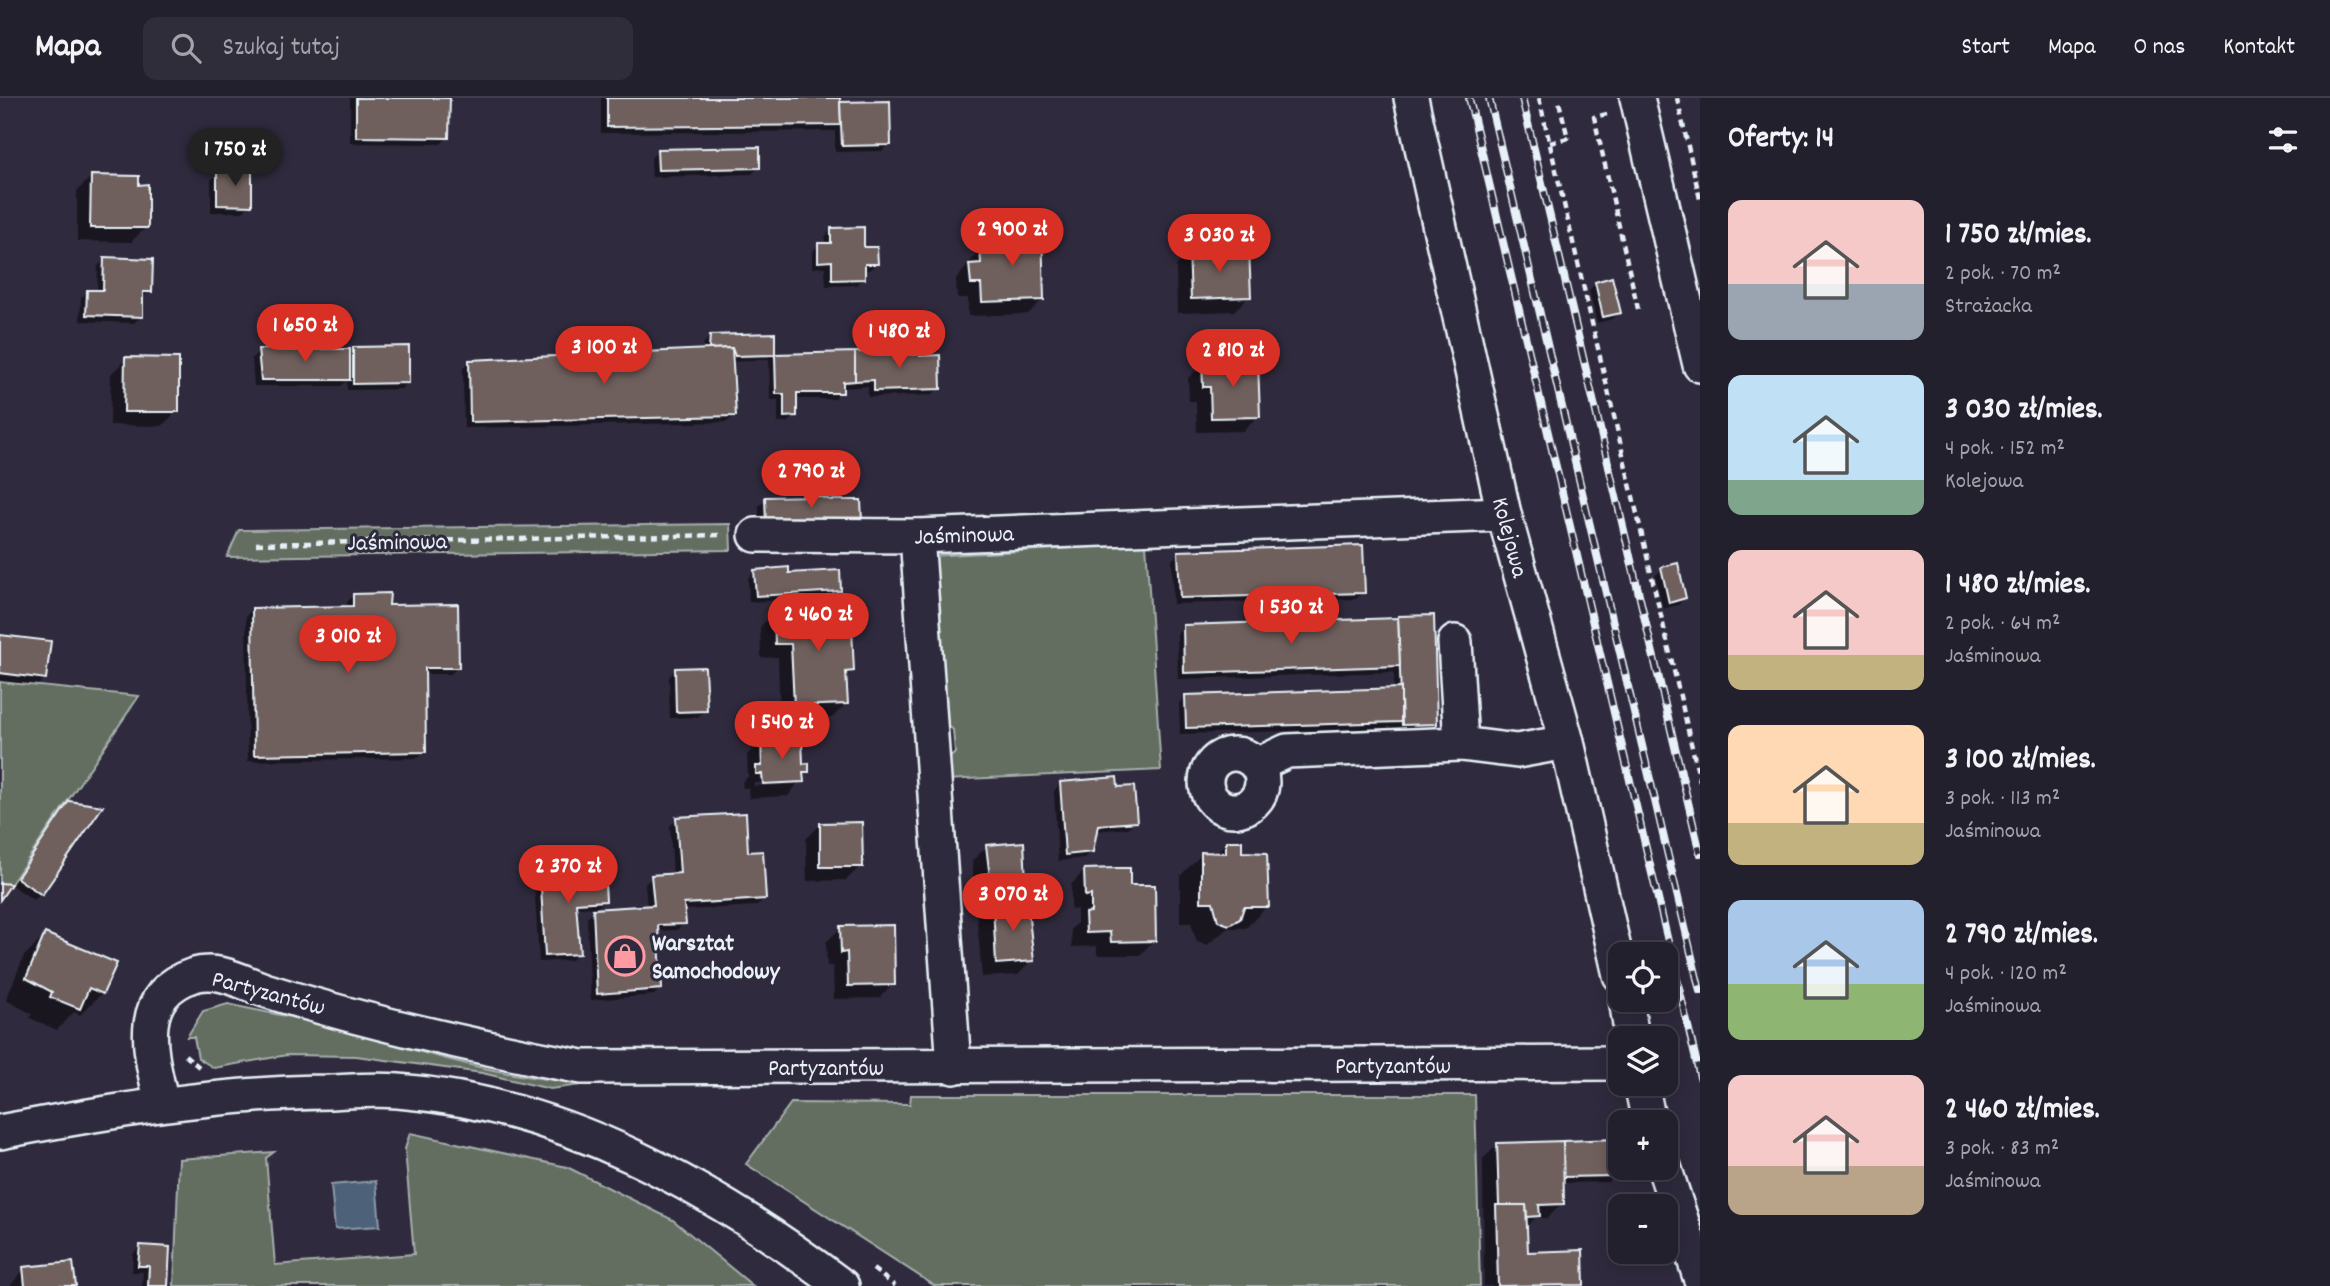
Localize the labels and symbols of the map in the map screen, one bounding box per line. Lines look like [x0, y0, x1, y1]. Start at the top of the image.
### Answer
pin: 1 750 zł [163, 129, 307, 188]
pin: 2 900 zł [940, 208, 1084, 268]
pin: 3 030 zł [1147, 214, 1291, 274]
pin: 1 650 zł [233, 304, 377, 364]
pin: 1 480 zł [827, 310, 971, 370]
pin: 3 100 zł [532, 327, 676, 386]
pin: 2 810 zł [1161, 330, 1305, 389]
pin: 2 790 zł [739, 450, 883, 510]
street label: Kolejowa [1481, 494, 1535, 582]
street label: Jaśminowa [914, 518, 1015, 556]
street label: Jaśminowa [347, 526, 448, 562]
pin: 1 530 zł [1219, 587, 1363, 646]
pin: 2 460 zł [746, 594, 890, 653]
pin: 3 010 zł [276, 616, 420, 675]
pin: 1 540 zł [710, 702, 854, 761]
pin: 2 370 zł [496, 846, 640, 905]
pin: 3 070 zł [941, 874, 1085, 933]
place label: Warsztat Samochodowy [652, 928, 781, 990]
shop icon: Warsztat Samochodowy [604, 935, 646, 977]
street label: Partyzantów [208, 963, 329, 1026]
street label: Partyzantów [1335, 1051, 1451, 1085]
street label: Partyzantów [768, 1053, 884, 1087]

